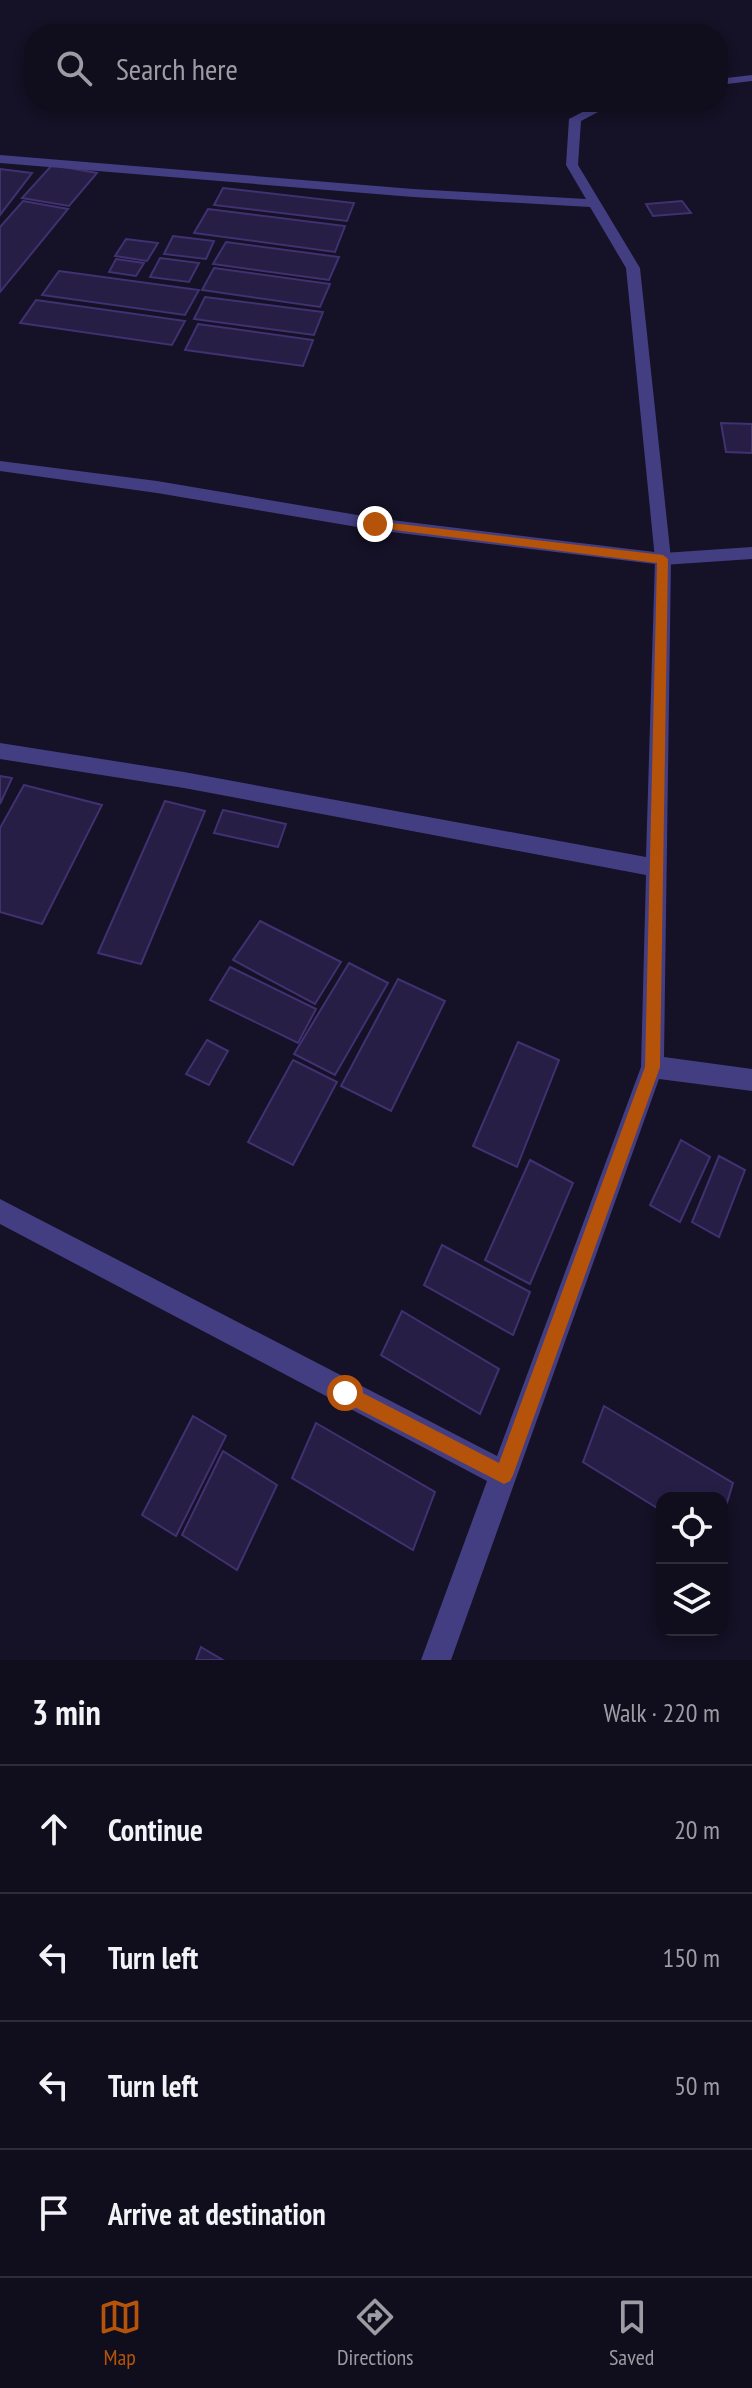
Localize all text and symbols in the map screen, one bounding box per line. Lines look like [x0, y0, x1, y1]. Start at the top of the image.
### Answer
search box [24, 24, 728, 112]
icon: search [52, 46, 96, 90]
text: Search here [116, 49, 238, 88]
route end [357, 506, 393, 542]
route start [327, 1375, 363, 1411]
map controls [656, 1492, 728, 1636]
button: locate [656, 1492, 728, 1564]
button: layers [656, 1564, 728, 1636]
text: 3 min [32, 1690, 101, 1734]
text: Walk · 220 m [603, 1696, 720, 1729]
icon: ahead [32, 1807, 76, 1851]
text: Continue [108, 1810, 203, 1849]
text: 20 m [674, 1813, 720, 1846]
icon: left [32, 1935, 76, 1979]
text: Turn left [108, 1938, 198, 1977]
text: 150 m [662, 1941, 720, 1974]
icon: left [32, 2063, 76, 2107]
text: Turn left [108, 2066, 198, 2105]
text: 50 m [674, 2069, 720, 2102]
icon: arrive [32, 2191, 76, 2235]
text: Arrive at destination [108, 2194, 326, 2233]
tab: Map [98, 2295, 142, 2371]
tab: Directions [337, 2295, 414, 2371]
tab: Saved [609, 2295, 654, 2371]

